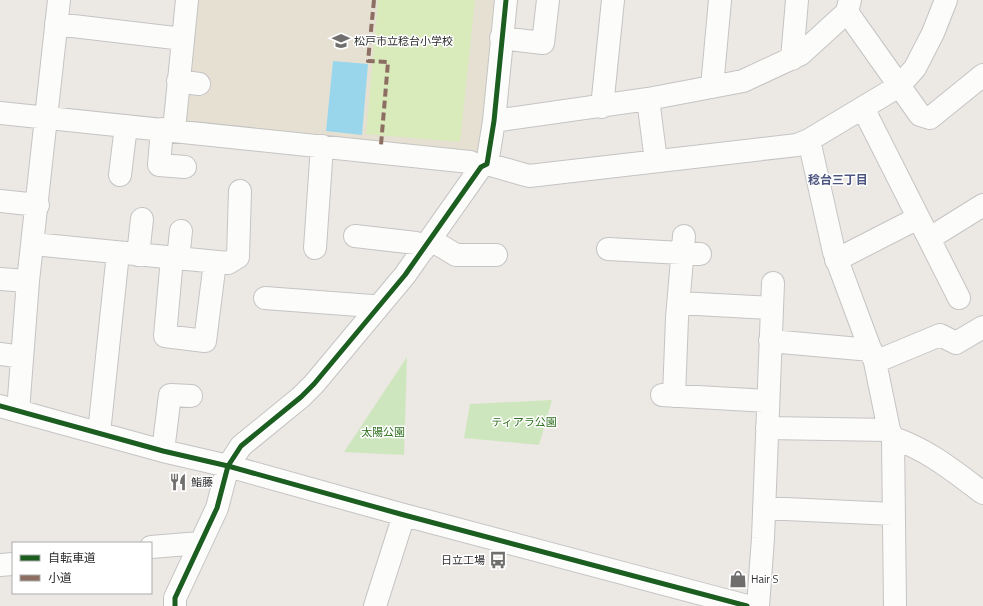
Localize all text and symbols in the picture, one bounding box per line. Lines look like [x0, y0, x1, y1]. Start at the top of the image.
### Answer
school or university icon: 松戸市立稔台小学校 [331, 31, 351, 51]
place label: 松戸市立稔台小学校 [354, 33, 453, 49]
district label: 稔台三丁目 [808, 170, 868, 189]
park label: ティアラ公園 [491, 414, 557, 430]
park label: 太陽公園 [361, 424, 405, 440]
restaurant icon: 鮨藤 [168, 472, 188, 492]
place label: 鮨藤 [191, 474, 213, 490]
legend [12, 542, 152, 594]
text: 自転車道 [48, 548, 96, 567]
bus stop icon: 日立工場 [488, 550, 508, 570]
place label: 日立工場 [441, 552, 485, 568]
text: 小道 [48, 568, 72, 587]
shop icon: Hair S [728, 569, 748, 589]
place label: Hair S [751, 571, 779, 587]

